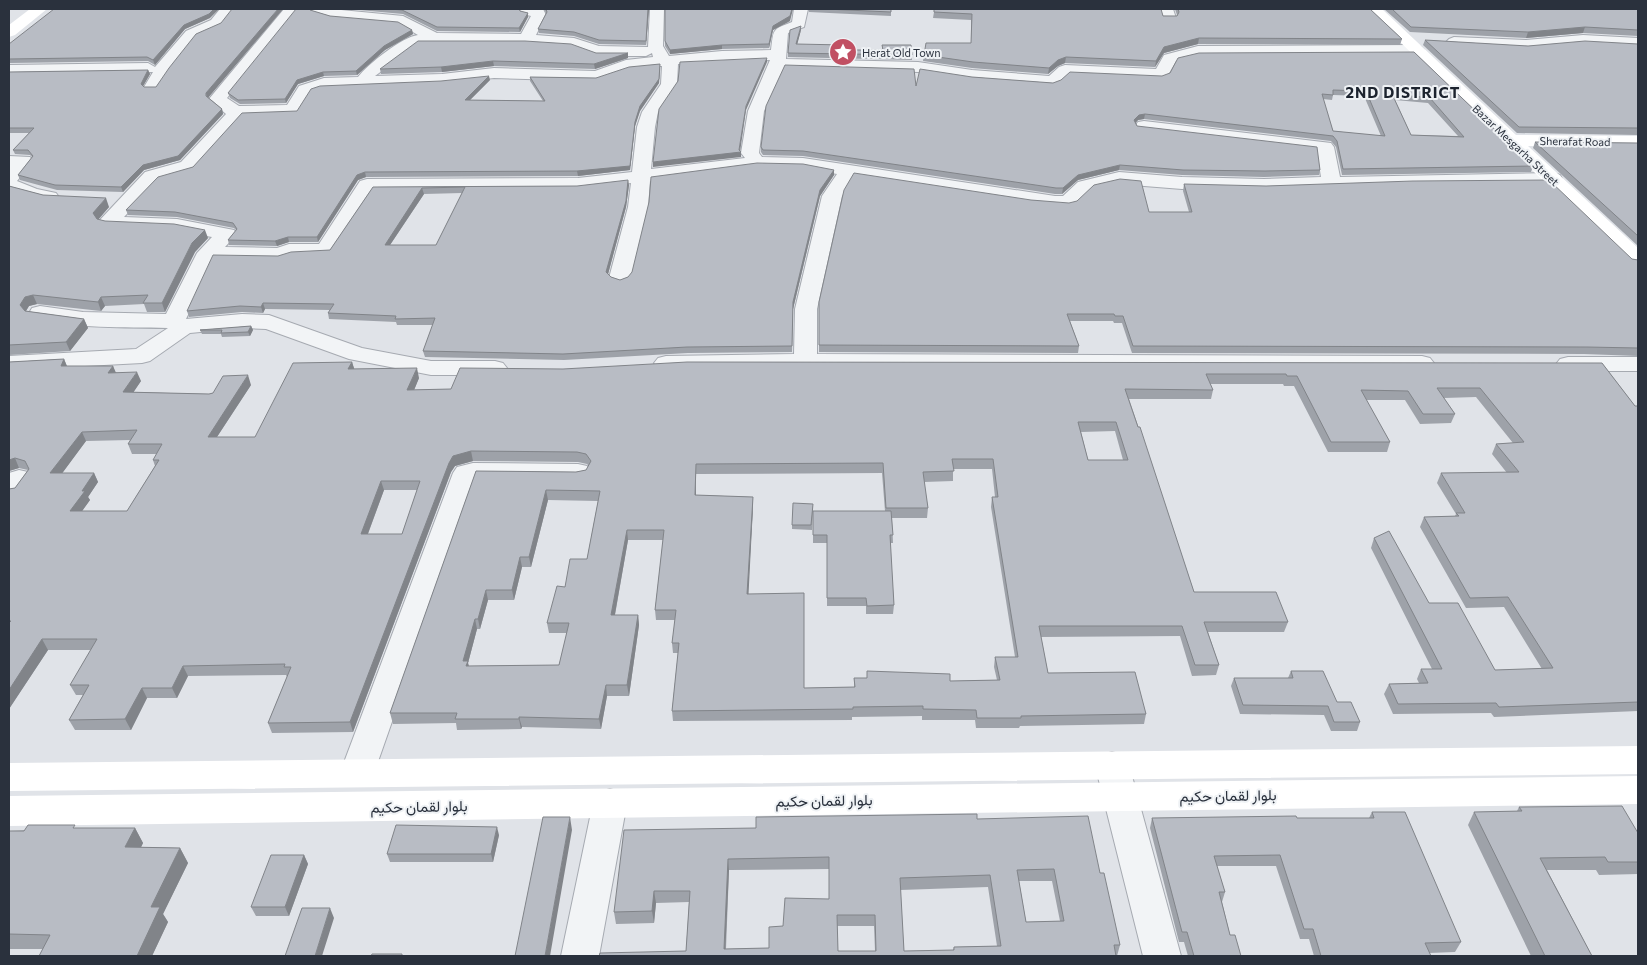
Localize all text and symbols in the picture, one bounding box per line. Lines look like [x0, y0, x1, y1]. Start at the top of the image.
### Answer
place icon: Herat Old Town [828, 37, 858, 67]
place label: Herat Old Town [862, 46, 941, 59]
district label: 2ND DISTRICT [1346, 83, 1460, 101]
street label: Bazar Mesgarha Street [1470, 102, 1562, 189]
street label: Sherafat Road [1539, 134, 1611, 148]
street label: بلوار لقمان حکیم [1179, 785, 1277, 807]
street label: بلوار لقمان حکیم [775, 790, 873, 812]
street label: بلوار لقمان حکیم [370, 796, 468, 818]

